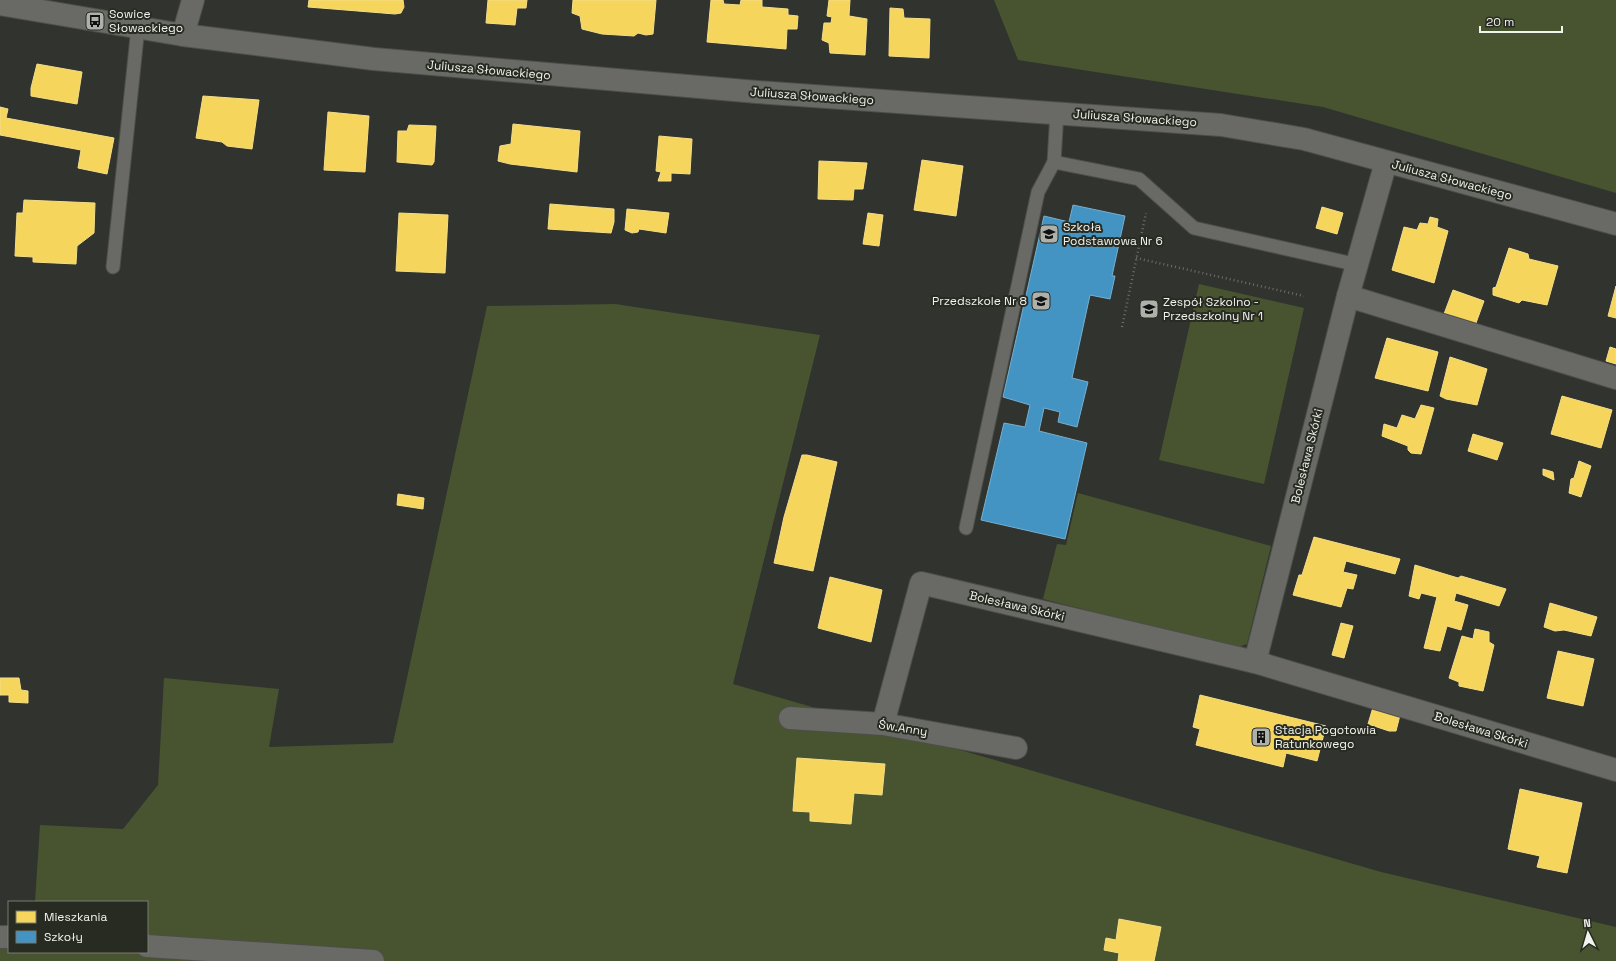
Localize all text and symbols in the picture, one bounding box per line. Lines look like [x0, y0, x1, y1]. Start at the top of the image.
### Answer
place label: Sowice Słowackiego [109, 6, 183, 36]
scale bar [1480, 8, 1562, 34]
bus stop icon: Sowice Słowackiego [84, 10, 106, 32]
text: 20 m [1486, 14, 1514, 30]
street label: Juliusza Słowackiego [427, 57, 551, 83]
street label: Juliusza Słowackiego [750, 84, 874, 108]
street label: Juliusza Słowackiego [1073, 106, 1197, 130]
street label: Juliusza Słowackiego [1390, 156, 1514, 204]
place label: Szkoła Podstawowa Nr 6 [1063, 219, 1163, 249]
school or university icon: Szkoła Podstawowa Nr 6 [1038, 223, 1060, 245]
school or university icon: Przedszkole Nr 8 [1030, 290, 1052, 312]
place label: Przedszkole Nr 8 [932, 293, 1027, 309]
place label: Zespół Szkolno - Przedszkolny Nr 1 [1163, 294, 1263, 324]
school or university icon: Zespół Szkolno - Przedszkolny Nr 1 [1138, 298, 1160, 320]
street label: Bolesława Skórki [1287, 407, 1327, 505]
street label: Bolesława Skórki [968, 587, 1066, 625]
street label: Bolesława Skórki [1432, 708, 1530, 752]
street label: Św.Anny [877, 716, 929, 740]
place label: Stacja Pogotowia Ratunkowego [1275, 722, 1376, 752]
building icon: Stacja Pogotowia Ratunkowego [1250, 726, 1272, 748]
legend [8, 901, 148, 953]
text: Mieszkania [44, 909, 108, 925]
north arrow [1568, 913, 1608, 953]
text: N [1583, 916, 1591, 930]
text: Szkoły [44, 929, 83, 945]

